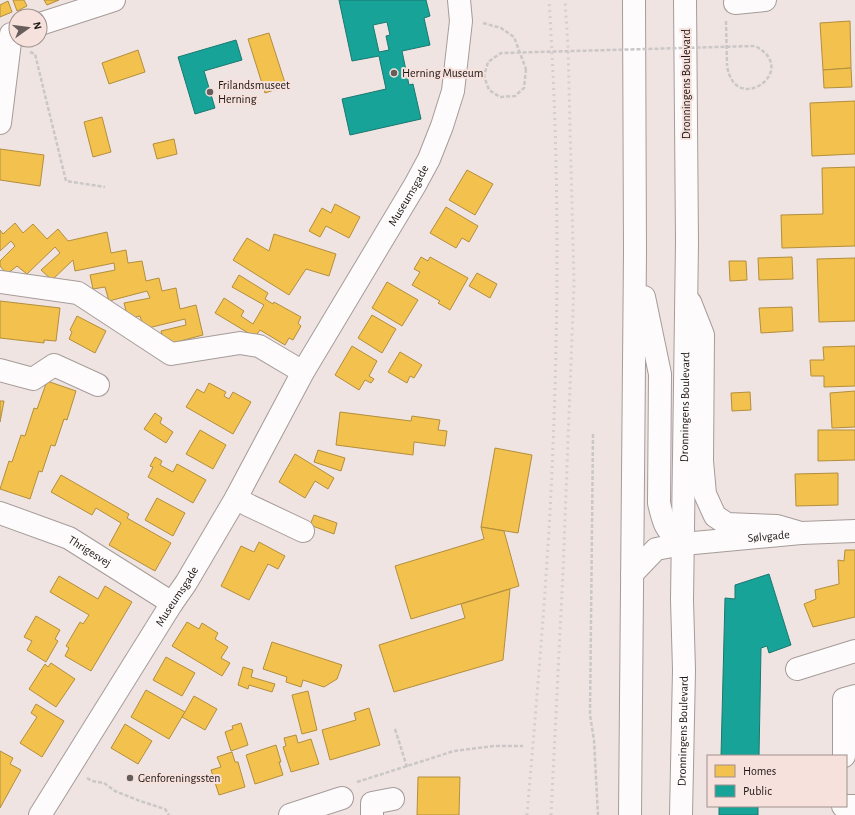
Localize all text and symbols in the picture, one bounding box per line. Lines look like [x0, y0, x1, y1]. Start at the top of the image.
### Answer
north arrow [8, 8, 48, 48]
text: N [31, 21, 43, 31]
street label: Dronningens Boulevard [680, 29, 692, 139]
place label: Herning Museum [402, 67, 483, 79]
marker: Herning Museum [389, 68, 399, 78]
place label: Frilandsmuseet Herning [218, 79, 290, 105]
marker: Frilandsmuseet Herning [205, 87, 215, 97]
street label: Museumsgade [386, 163, 431, 228]
street label: Dronningens Boulevard [678, 352, 691, 462]
street label: Sølvgade [747, 528, 790, 544]
street label: Thrigesvej [66, 533, 113, 570]
street label: Museumsgade [153, 564, 200, 628]
street label: Dronningens Boulevard [676, 676, 690, 786]
legend [707, 755, 847, 807]
text: Homes [743, 765, 776, 777]
place label: Genforeningssten [138, 772, 221, 784]
marker: Genforeningssten [125, 773, 135, 783]
text: Public [743, 785, 772, 797]

